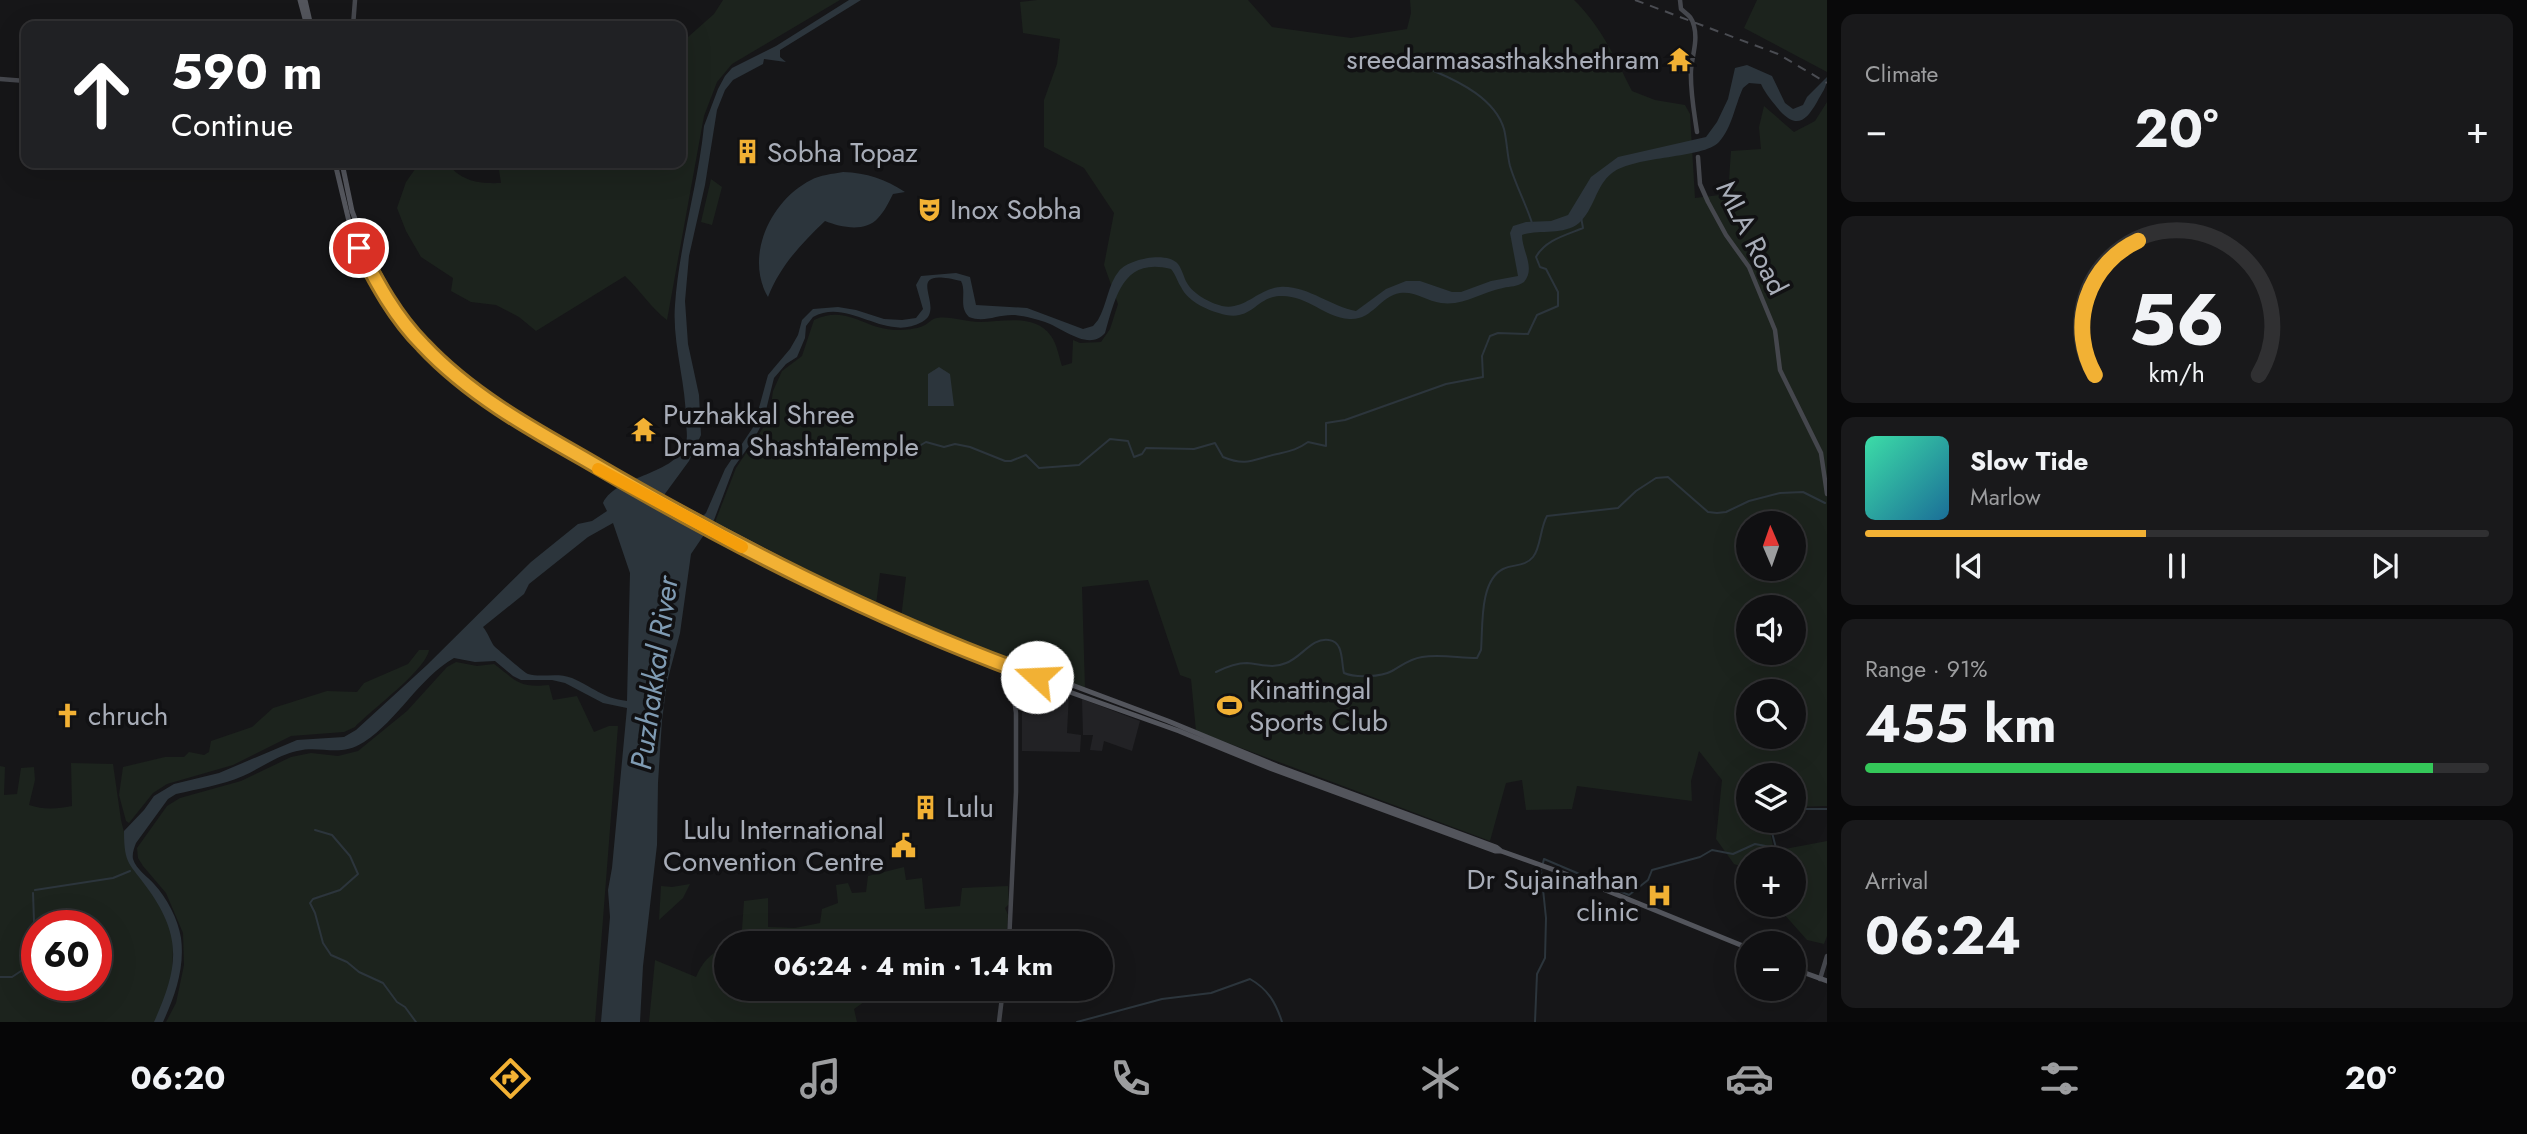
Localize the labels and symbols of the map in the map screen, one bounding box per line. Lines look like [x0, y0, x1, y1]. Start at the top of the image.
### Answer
place label: sreedarmasasthakshethram [1346, 39, 1660, 80]
temple icon: sreedarmasasthakshethram [1666, 45, 1694, 73]
place label: Sobha Topaz [767, 132, 918, 173]
building icon: Sobha Topaz [733, 138, 761, 166]
street label: MLA Road [1706, 174, 1798, 302]
place label: Inox Sobha [950, 189, 1081, 230]
theatre icon: Inox Sobha [916, 195, 944, 223]
pin [329, 218, 389, 278]
place label: Puzhakkal Shree Drama ShashtaTemple [663, 394, 919, 467]
temple icon: Puzhakkal Shree Drama ShashtaTemple [629, 416, 657, 444]
north arrow [1736, 511, 1806, 581]
water label: Puzhakkal River [619, 571, 689, 773]
position arrow [1000, 640, 1074, 714]
place label: Kinattingal Sports Club [1249, 669, 1388, 742]
sports icon: Kinattingal Sports Club [1215, 691, 1243, 719]
place label: chruch [88, 695, 168, 736]
church icon: chruch [54, 701, 82, 729]
place label: Lulu [946, 787, 994, 828]
building icon: Lulu [912, 793, 940, 821]
place label: Lulu International Convention Centre [663, 809, 884, 882]
public building icon: Lulu International Convention Centre [890, 831, 918, 859]
place label: Dr Sujainathan clinic [1466, 859, 1639, 932]
hospital icon: Dr Sujainathan clinic [1645, 881, 1673, 909]
speed limit sign: 60 [21, 910, 112, 1001]

